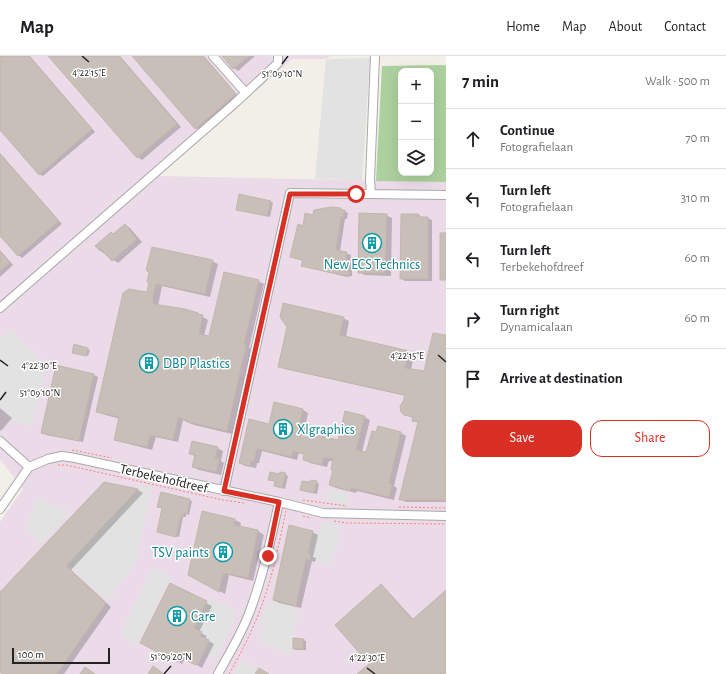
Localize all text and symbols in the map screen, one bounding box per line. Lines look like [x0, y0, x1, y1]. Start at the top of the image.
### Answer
text: Map [20, 18, 54, 37]
text: Home [506, 20, 540, 34]
text: Map [562, 20, 586, 34]
text: About [608, 20, 642, 34]
text: Contact [664, 20, 706, 34]
text: 4°22'15"E [72, 68, 106, 78]
map controls [398, 68, 434, 176]
button: + [398, 68, 434, 104]
text: 51°09'10"N [262, 69, 302, 79]
text: 7 min [462, 73, 499, 90]
text: Walk · 500 m [645, 75, 710, 88]
button: − [398, 104, 434, 140]
text: Continue [500, 123, 555, 138]
icon: ahead [462, 128, 484, 150]
text: 70 m [685, 132, 710, 145]
button: layers [398, 140, 434, 176]
text: Fotografielaan [500, 141, 573, 154]
text: Turn left [500, 183, 551, 198]
route start [347, 185, 365, 203]
icon: left [462, 188, 484, 210]
text: 310 m [681, 192, 710, 205]
text: Fotografielaan [500, 201, 573, 214]
building icon: New ECS Technics [361, 232, 383, 254]
text: Turn left [500, 243, 551, 258]
icon: left [462, 248, 484, 270]
text: 60 m [684, 252, 710, 265]
place label: New ECS Technics [324, 258, 420, 272]
text: Terbekehofdreef [500, 261, 584, 274]
text: Turn right [500, 303, 559, 318]
icon: right [462, 308, 484, 330]
text: 60 m [684, 312, 710, 325]
text: Dynamicalaan [500, 321, 573, 334]
text: 4°22'15"E [390, 351, 424, 361]
building icon: DBP Plastics [138, 352, 160, 374]
place label: DBP Plastics [163, 357, 230, 371]
text: 4°22'30"E [21, 361, 57, 371]
icon: arrive [462, 368, 484, 390]
text: Arrive at destination [500, 371, 623, 386]
text: 51°09'10"N [20, 388, 60, 398]
building icon: Xlgraphics [272, 418, 294, 440]
button: Save [462, 420, 582, 457]
button: Share [590, 420, 710, 457]
place label: Xlgraphics [297, 423, 355, 437]
street label: Terbekehofdreef [118, 462, 210, 496]
building icon: TSV paints [212, 541, 234, 563]
place label: TSV paints [152, 546, 209, 560]
route end [259, 547, 277, 565]
building icon: Care [166, 605, 188, 627]
place label: Care [191, 610, 216, 624]
scale bar [12, 646, 110, 665]
text: 100 m [18, 649, 44, 660]
text: 51°09'20"N [150, 652, 192, 662]
text: 4°22'30"E [349, 653, 385, 663]

